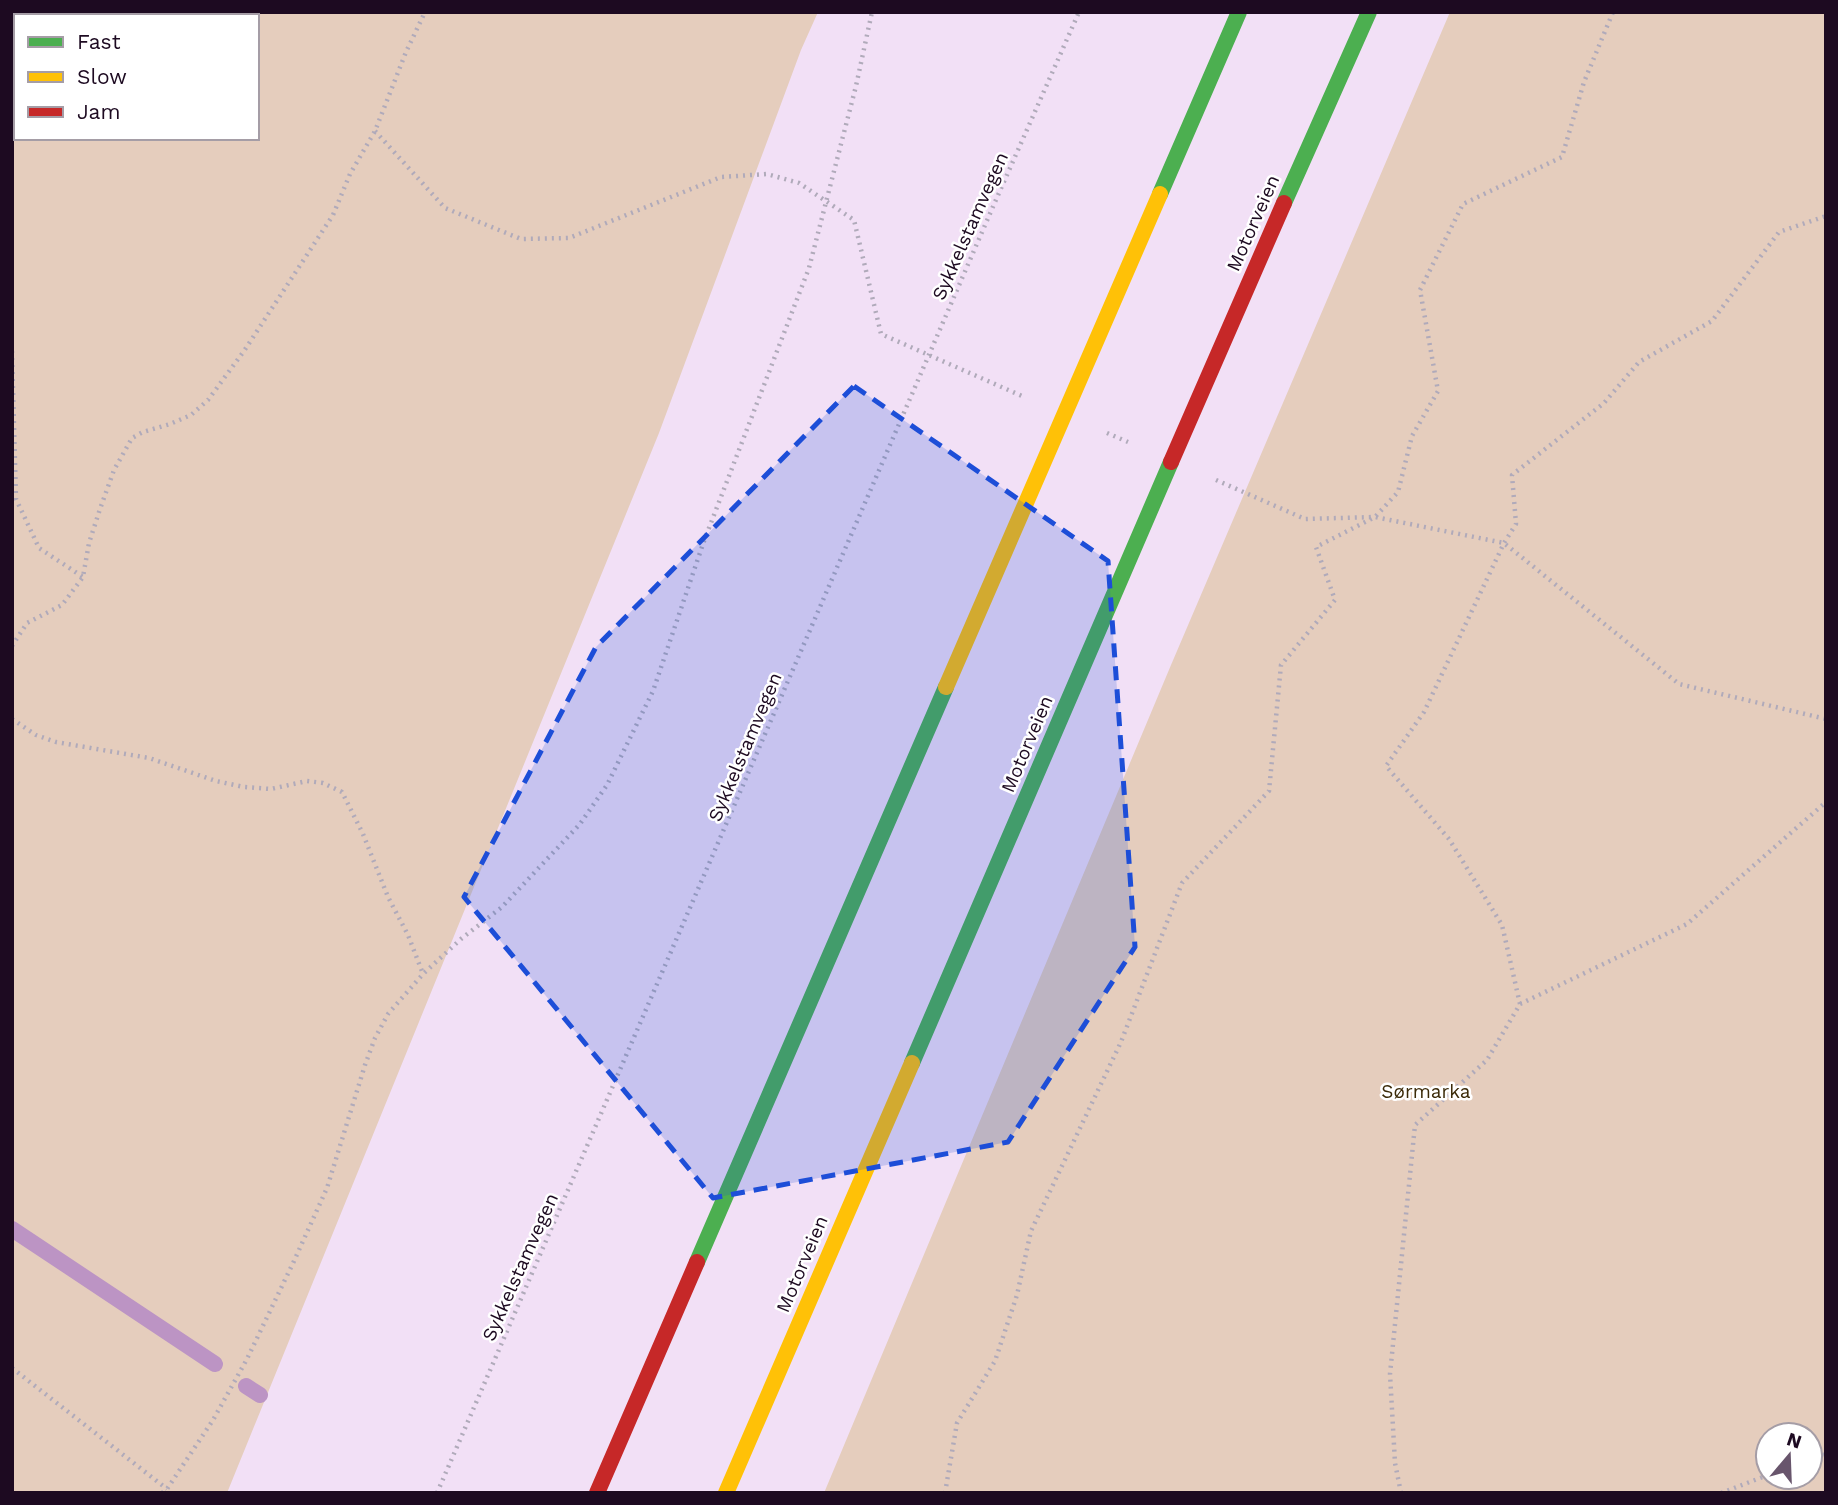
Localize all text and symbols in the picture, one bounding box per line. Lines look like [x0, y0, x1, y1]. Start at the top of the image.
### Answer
legend [14, 14, 259, 140]
text: Fast [77, 29, 121, 54]
text: Slow [77, 64, 127, 89]
text: Jam [77, 99, 120, 124]
street label: Sykkelstamvegen [927, 148, 1013, 304]
street label: Motorveien [1222, 171, 1284, 275]
street label: Sykkelstamvegen [703, 669, 787, 825]
street label: Motorveien [996, 692, 1058, 796]
park label: Sørmarka [1381, 1080, 1471, 1103]
street label: Sykkelstamvegen [477, 1189, 563, 1345]
street label: Motorveien [771, 1212, 833, 1316]
north arrow [1754, 1421, 1824, 1491]
text: N [1784, 1427, 1805, 1454]

